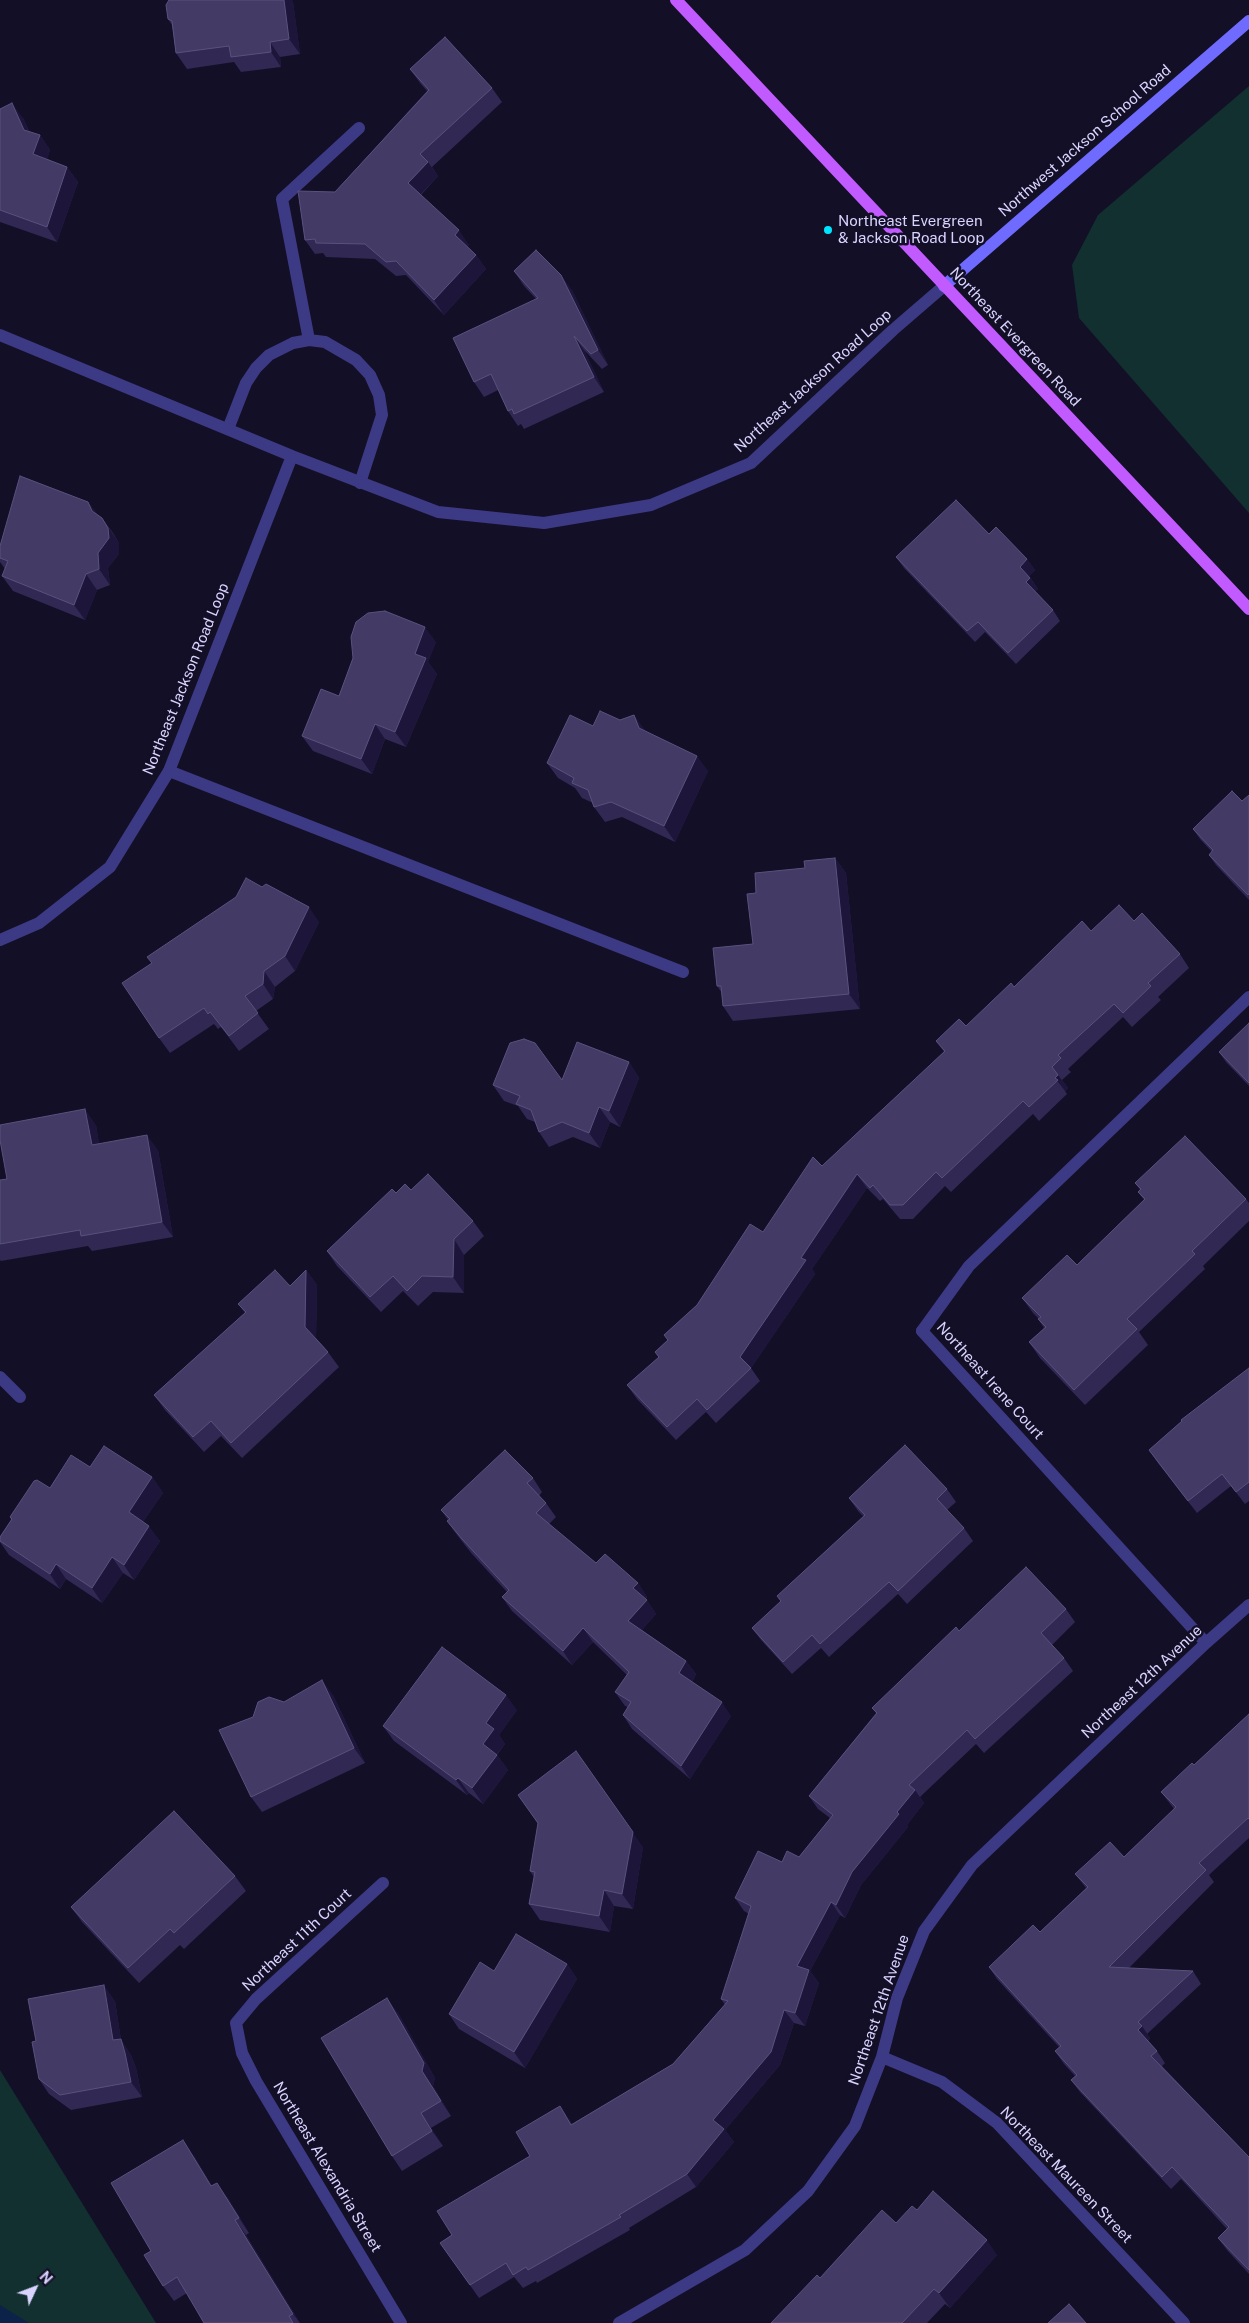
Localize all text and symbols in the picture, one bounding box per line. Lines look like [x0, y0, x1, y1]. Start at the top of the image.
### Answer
street label: Northwest Jackson School Road [995, 61, 1175, 221]
place label: Northeast Evergreen & Jackson Road Loop [838, 212, 984, 247]
marker: Northeast Evergreen & Jackson Road Loop [822, 224, 834, 236]
street label: Northeast Evergreen Road [946, 264, 1084, 410]
street label: Northeast Jackson Road Loop [731, 306, 895, 456]
street label: Northeast Jackson Road Loop [139, 580, 233, 778]
street label: Northeast Irene Court [933, 1319, 1047, 1443]
street label: Northeast 12th Avenue [1078, 1622, 1206, 1742]
street label: Northeast 11th Court [239, 1885, 355, 1995]
street label: Northeast 12th Avenue [845, 1932, 913, 2088]
street label: Northeast Alexandria Street [269, 2079, 385, 2255]
street label: Northeast Maureen Street [996, 2103, 1136, 2247]
north arrow [10, 2263, 60, 2313]
text: N [36, 2268, 56, 2287]

